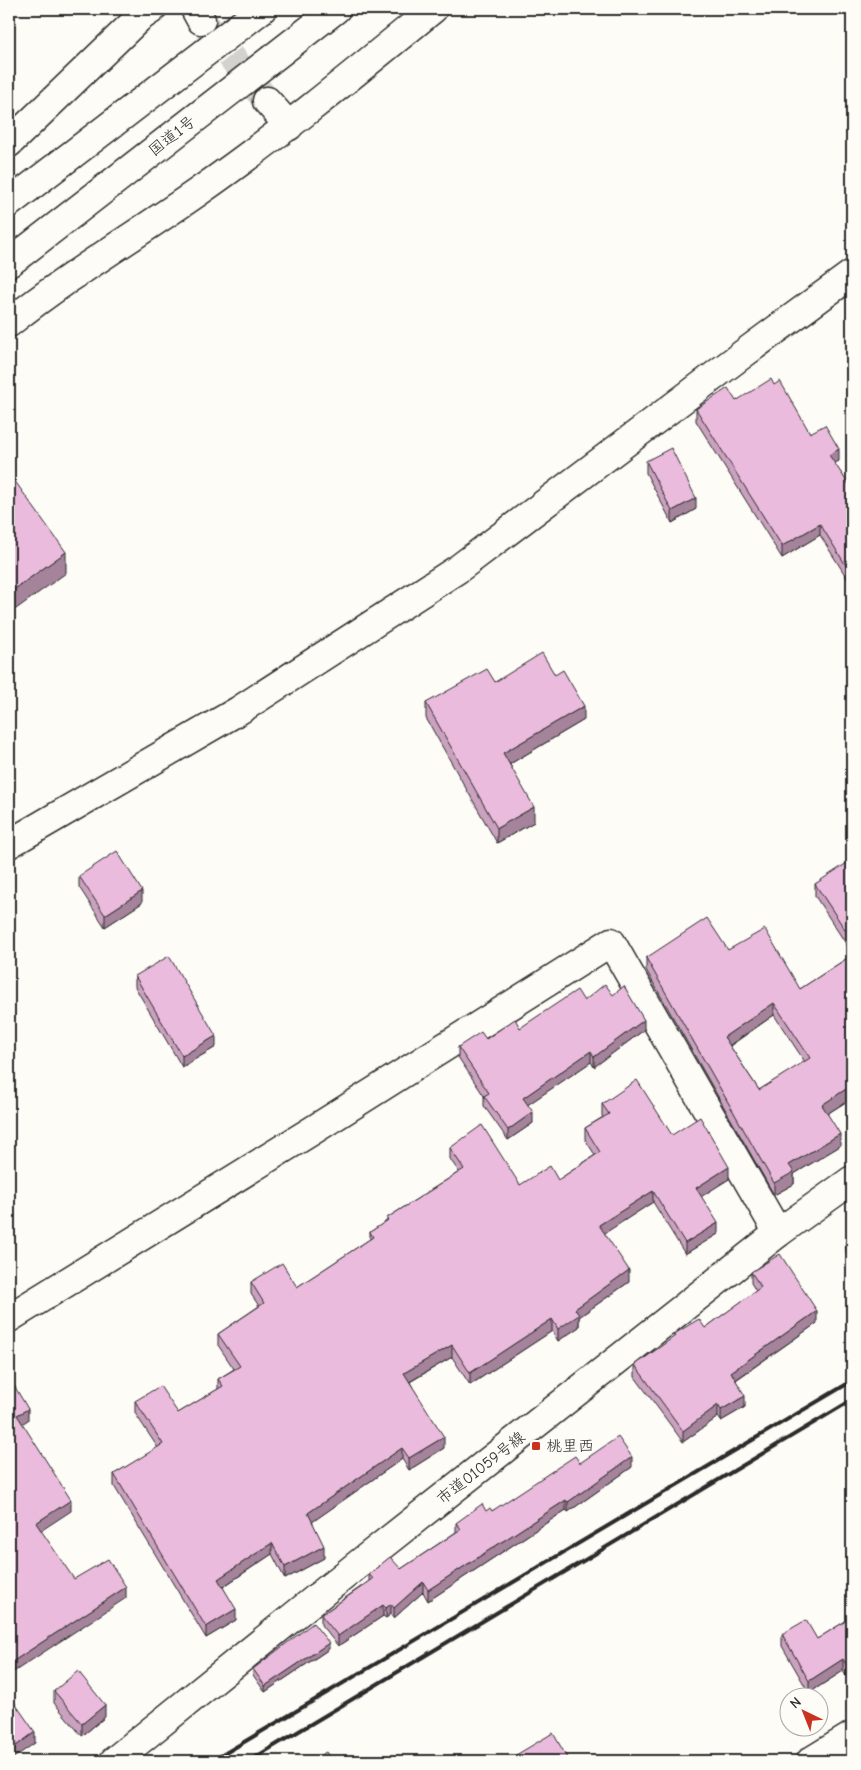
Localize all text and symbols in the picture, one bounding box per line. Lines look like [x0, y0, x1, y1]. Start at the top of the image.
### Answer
street label: 国道1号 [145, 112, 199, 160]
street label: 市道01059号線 [433, 1428, 529, 1508]
place label: 桃里西 [546, 1437, 594, 1455]
marker: 桃里西 [530, 1440, 542, 1452]
north arrow [778, 1688, 828, 1738]
text: N [786, 1694, 805, 1712]

